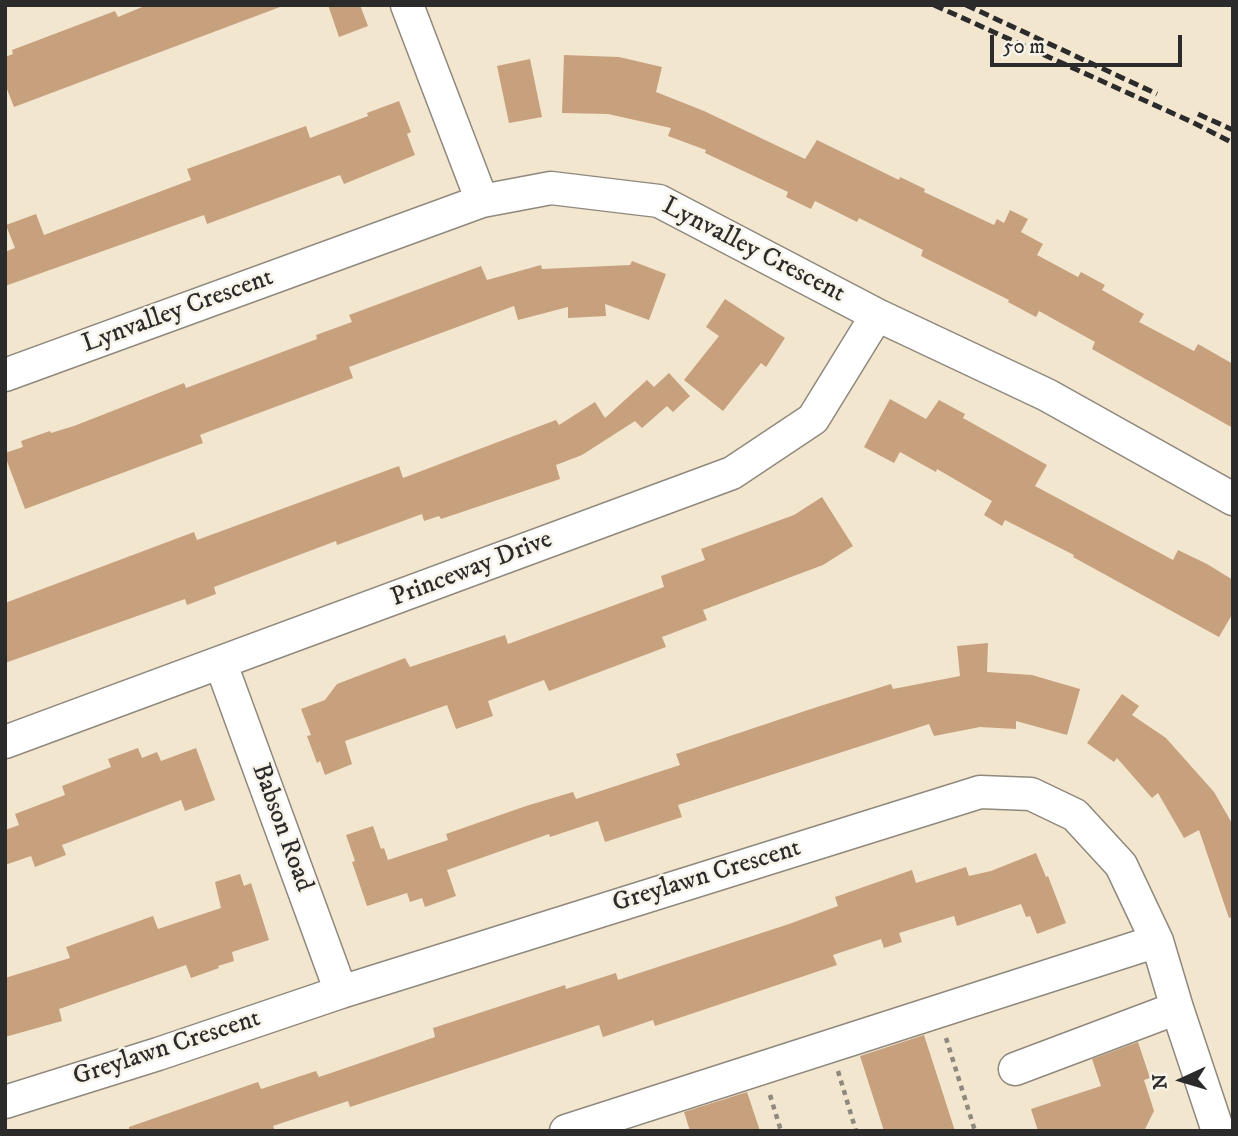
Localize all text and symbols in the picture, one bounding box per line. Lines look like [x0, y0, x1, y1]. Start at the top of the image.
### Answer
scale bar [993, 21, 1186, 65]
text: 50 m [1003, 34, 1045, 60]
street label: Lynvalley Crescent [656, 191, 850, 311]
street label: Lynvalley Crescent [78, 263, 278, 361]
street label: Princeway Drive [387, 525, 557, 615]
street label: Babson Road [243, 760, 319, 896]
street label: Greylawn Crescent [609, 834, 805, 920]
street label: Greylawn Crescent [69, 1004, 265, 1094]
north arrow [1147, 1045, 1217, 1115]
text: N [1149, 1073, 1173, 1090]

